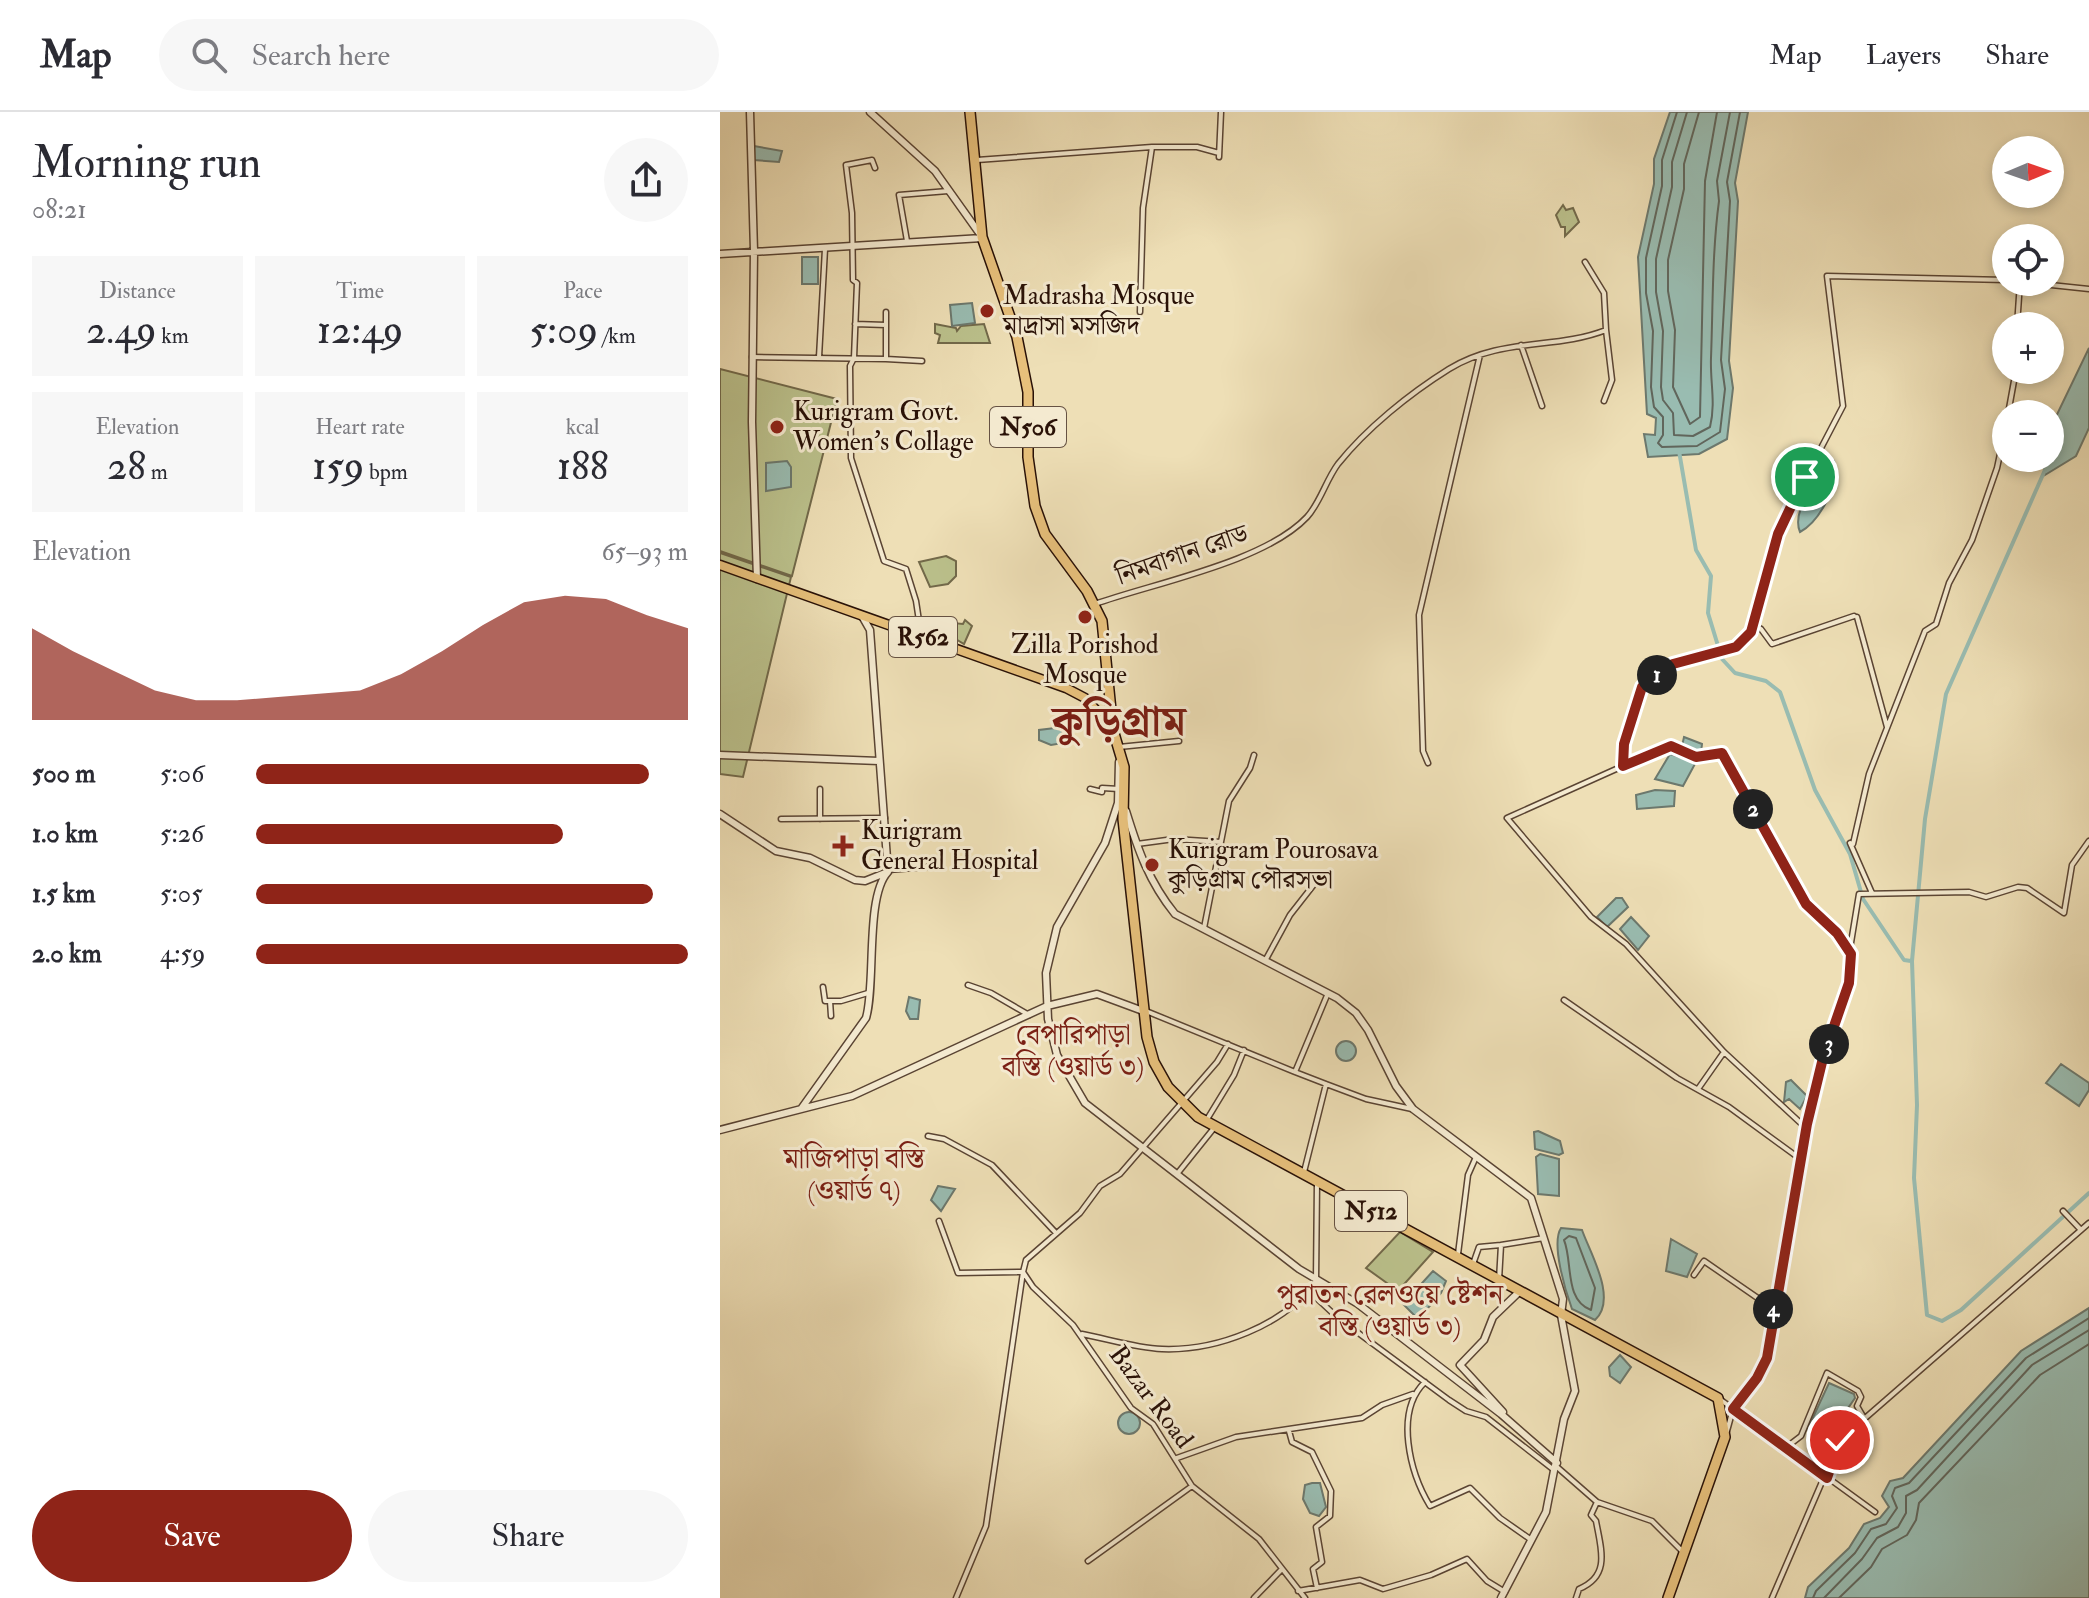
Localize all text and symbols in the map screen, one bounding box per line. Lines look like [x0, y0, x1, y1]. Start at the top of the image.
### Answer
search box [159, 19, 719, 91]
text: Map [40, 31, 111, 79]
icon: search [187, 33, 231, 77]
text: Search here [251, 37, 390, 74]
text: Map [1769, 38, 1822, 73]
text: Layers [1866, 38, 1941, 73]
text: Share [1985, 38, 2049, 73]
text: Morning run [32, 136, 261, 191]
north arrow [1992, 136, 2064, 208]
map controls [1992, 136, 2064, 472]
button: share [604, 138, 688, 222]
text: 08:21 [32, 194, 86, 226]
button: locate [1992, 224, 2064, 296]
text: Distance [99, 277, 176, 305]
text: Time [336, 277, 384, 305]
text: Pace [563, 277, 602, 305]
place label: Madrasha Mosque মাদ্রাসা মসজিদ [1002, 280, 1195, 342]
marker: Madrasha Mosque মাদ্রাসা মসজিদ [978, 302, 996, 320]
text: 2.49 [86, 305, 157, 356]
text: 12:49 [317, 305, 403, 356]
text: 5:09 [529, 305, 598, 356]
button: + [1992, 312, 2064, 384]
text: km [157, 322, 189, 350]
text: /km [598, 322, 636, 350]
place label: Kurigram Govt. Women's Collage [792, 396, 974, 458]
button: − [1992, 400, 2064, 472]
road number: N506 [990, 407, 1066, 447]
text: Elevation [95, 413, 179, 441]
text: Heart rate [315, 413, 405, 441]
text: kcal [566, 413, 600, 441]
marker: Kurigram Govt. Women's Collage [768, 418, 786, 436]
text: 28 [107, 441, 146, 492]
text: 159 [312, 441, 364, 492]
text: 188 [557, 441, 609, 492]
pin [1771, 443, 1839, 511]
icon: arrive [1783, 455, 1827, 499]
text: m [146, 458, 168, 486]
text: bpm [364, 458, 408, 486]
street label: নিমবাগান রোড [1111, 517, 1253, 593]
text: Elevation [32, 536, 131, 568]
text: 65–93 m [601, 536, 688, 568]
marker: Zilla Porishod Mosque [1076, 608, 1094, 626]
road number: R562 [889, 617, 957, 657]
place label: Zilla Porishod Mosque [1011, 629, 1159, 691]
pin: 1 [1637, 655, 1677, 695]
text: 1 [1653, 661, 1661, 689]
district label: কুড়িগ্রাম [1050, 696, 1187, 748]
text: 500 m [32, 758, 96, 790]
text: 5:06 [160, 758, 204, 790]
pin: 2 [1733, 789, 1773, 829]
text: 2 [1747, 795, 1759, 823]
place label: Kurigram General Hospital [861, 815, 1039, 878]
text: 1.0 km [32, 818, 98, 850]
text: 5:26 [160, 818, 204, 850]
place label: Kurigram Pourosava কুড়িগ্রাম পৌরসভা [1167, 834, 1378, 896]
marker: Kurigram General Hospital [832, 835, 854, 857]
marker: Kurigram Pourosava কুড়িগ্রাম পৌরসভা [1143, 856, 1161, 874]
text: 1.5 km [32, 878, 95, 910]
text: 5:05 [160, 878, 203, 910]
text: 2.0 km [32, 938, 102, 970]
text: 4:59 [160, 938, 205, 970]
district label: বেপারিপাড়া বস্তি (ওয়ার্ড ৩) [1001, 1017, 1144, 1085]
pin: 3 [1809, 1024, 1849, 1064]
text: 3 [1825, 1030, 1833, 1058]
district label: মাজিপাড়া বস্তি (ওয়ার্ড ৭) [782, 1141, 926, 1209]
road number: N512 [1335, 1191, 1407, 1231]
district label: পুরাতন রেলওয়ে ষ্টেশন বস্তি (ওয়ার্ড ৩) [1277, 1276, 1505, 1345]
pin: 4 [1753, 1289, 1793, 1329]
text: 4 [1767, 1295, 1779, 1323]
street label: Bazar Road [1102, 1339, 1200, 1455]
pin [1806, 1406, 1874, 1474]
icon: check [1818, 1418, 1862, 1462]
button: Save [32, 1490, 352, 1582]
button: Share [368, 1490, 688, 1582]

